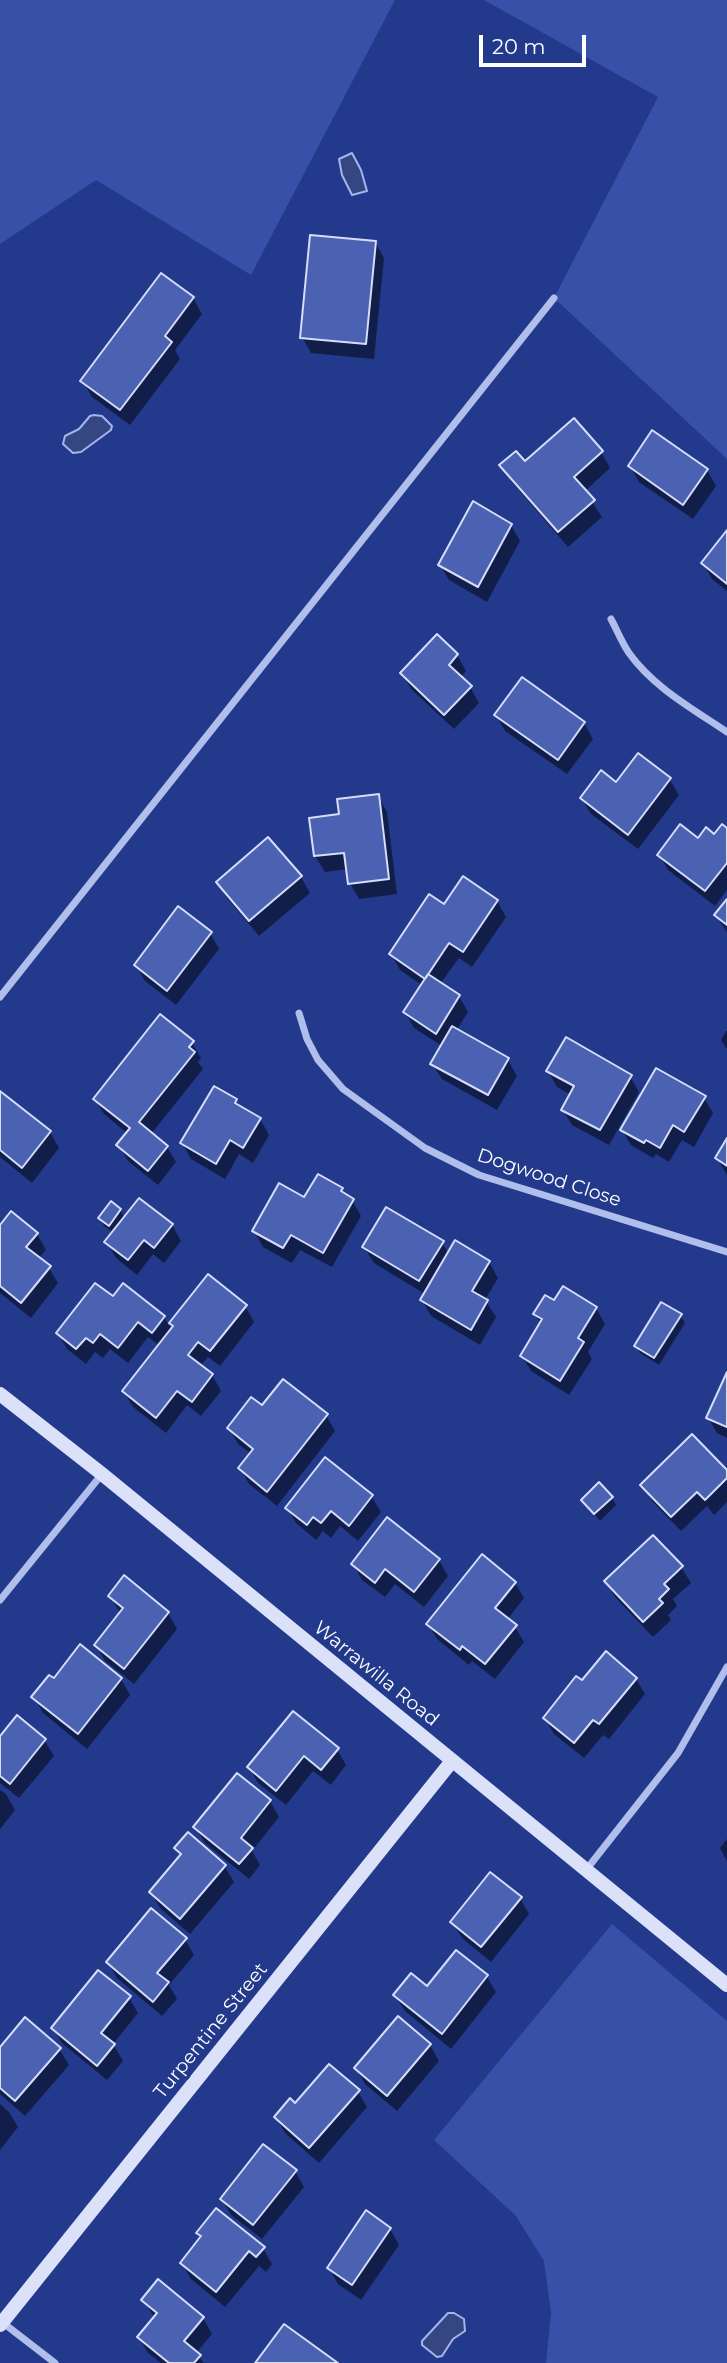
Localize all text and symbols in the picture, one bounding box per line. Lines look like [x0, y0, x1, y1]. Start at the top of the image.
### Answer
scale bar [482, 21, 589, 65]
text: 20 m [492, 34, 546, 59]
street label: Dogwood Close [474, 1144, 624, 1212]
street label: Warrawilla Road [309, 1617, 443, 1731]
street label: Turpentine Street [149, 1959, 273, 2103]

